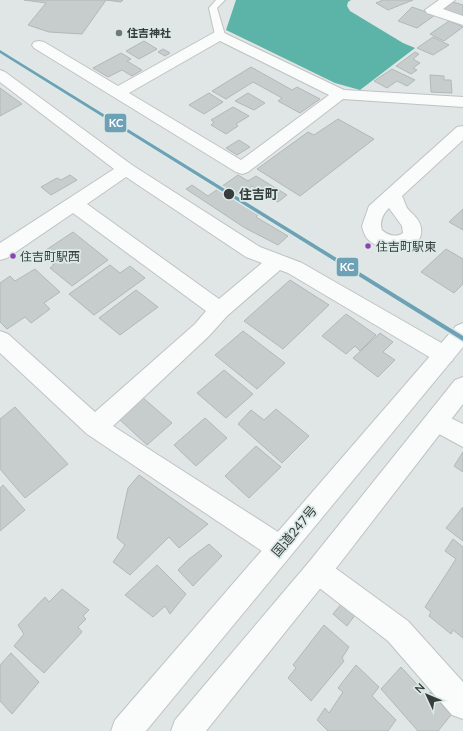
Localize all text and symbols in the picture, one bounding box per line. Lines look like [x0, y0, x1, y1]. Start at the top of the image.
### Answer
place label: 住吉神社 [127, 26, 171, 39]
marker: 住吉神社 [114, 28, 124, 38]
line badge: KC [104, 113, 127, 133]
text: KC [109, 116, 124, 129]
place label: 住吉町 [239, 186, 278, 202]
marker: 住吉町 [222, 187, 236, 201]
place label: 住吉町駅東 [376, 239, 436, 254]
marker: 住吉町駅東 [363, 241, 373, 251]
place label: 住吉町駅西 [20, 249, 80, 264]
marker: 住吉町駅西 [8, 251, 18, 261]
line badge: KC [336, 257, 359, 277]
text: KC [340, 260, 355, 273]
street label: 国道247号 [268, 502, 320, 560]
north arrow [407, 675, 447, 715]
text: N [412, 680, 427, 695]

